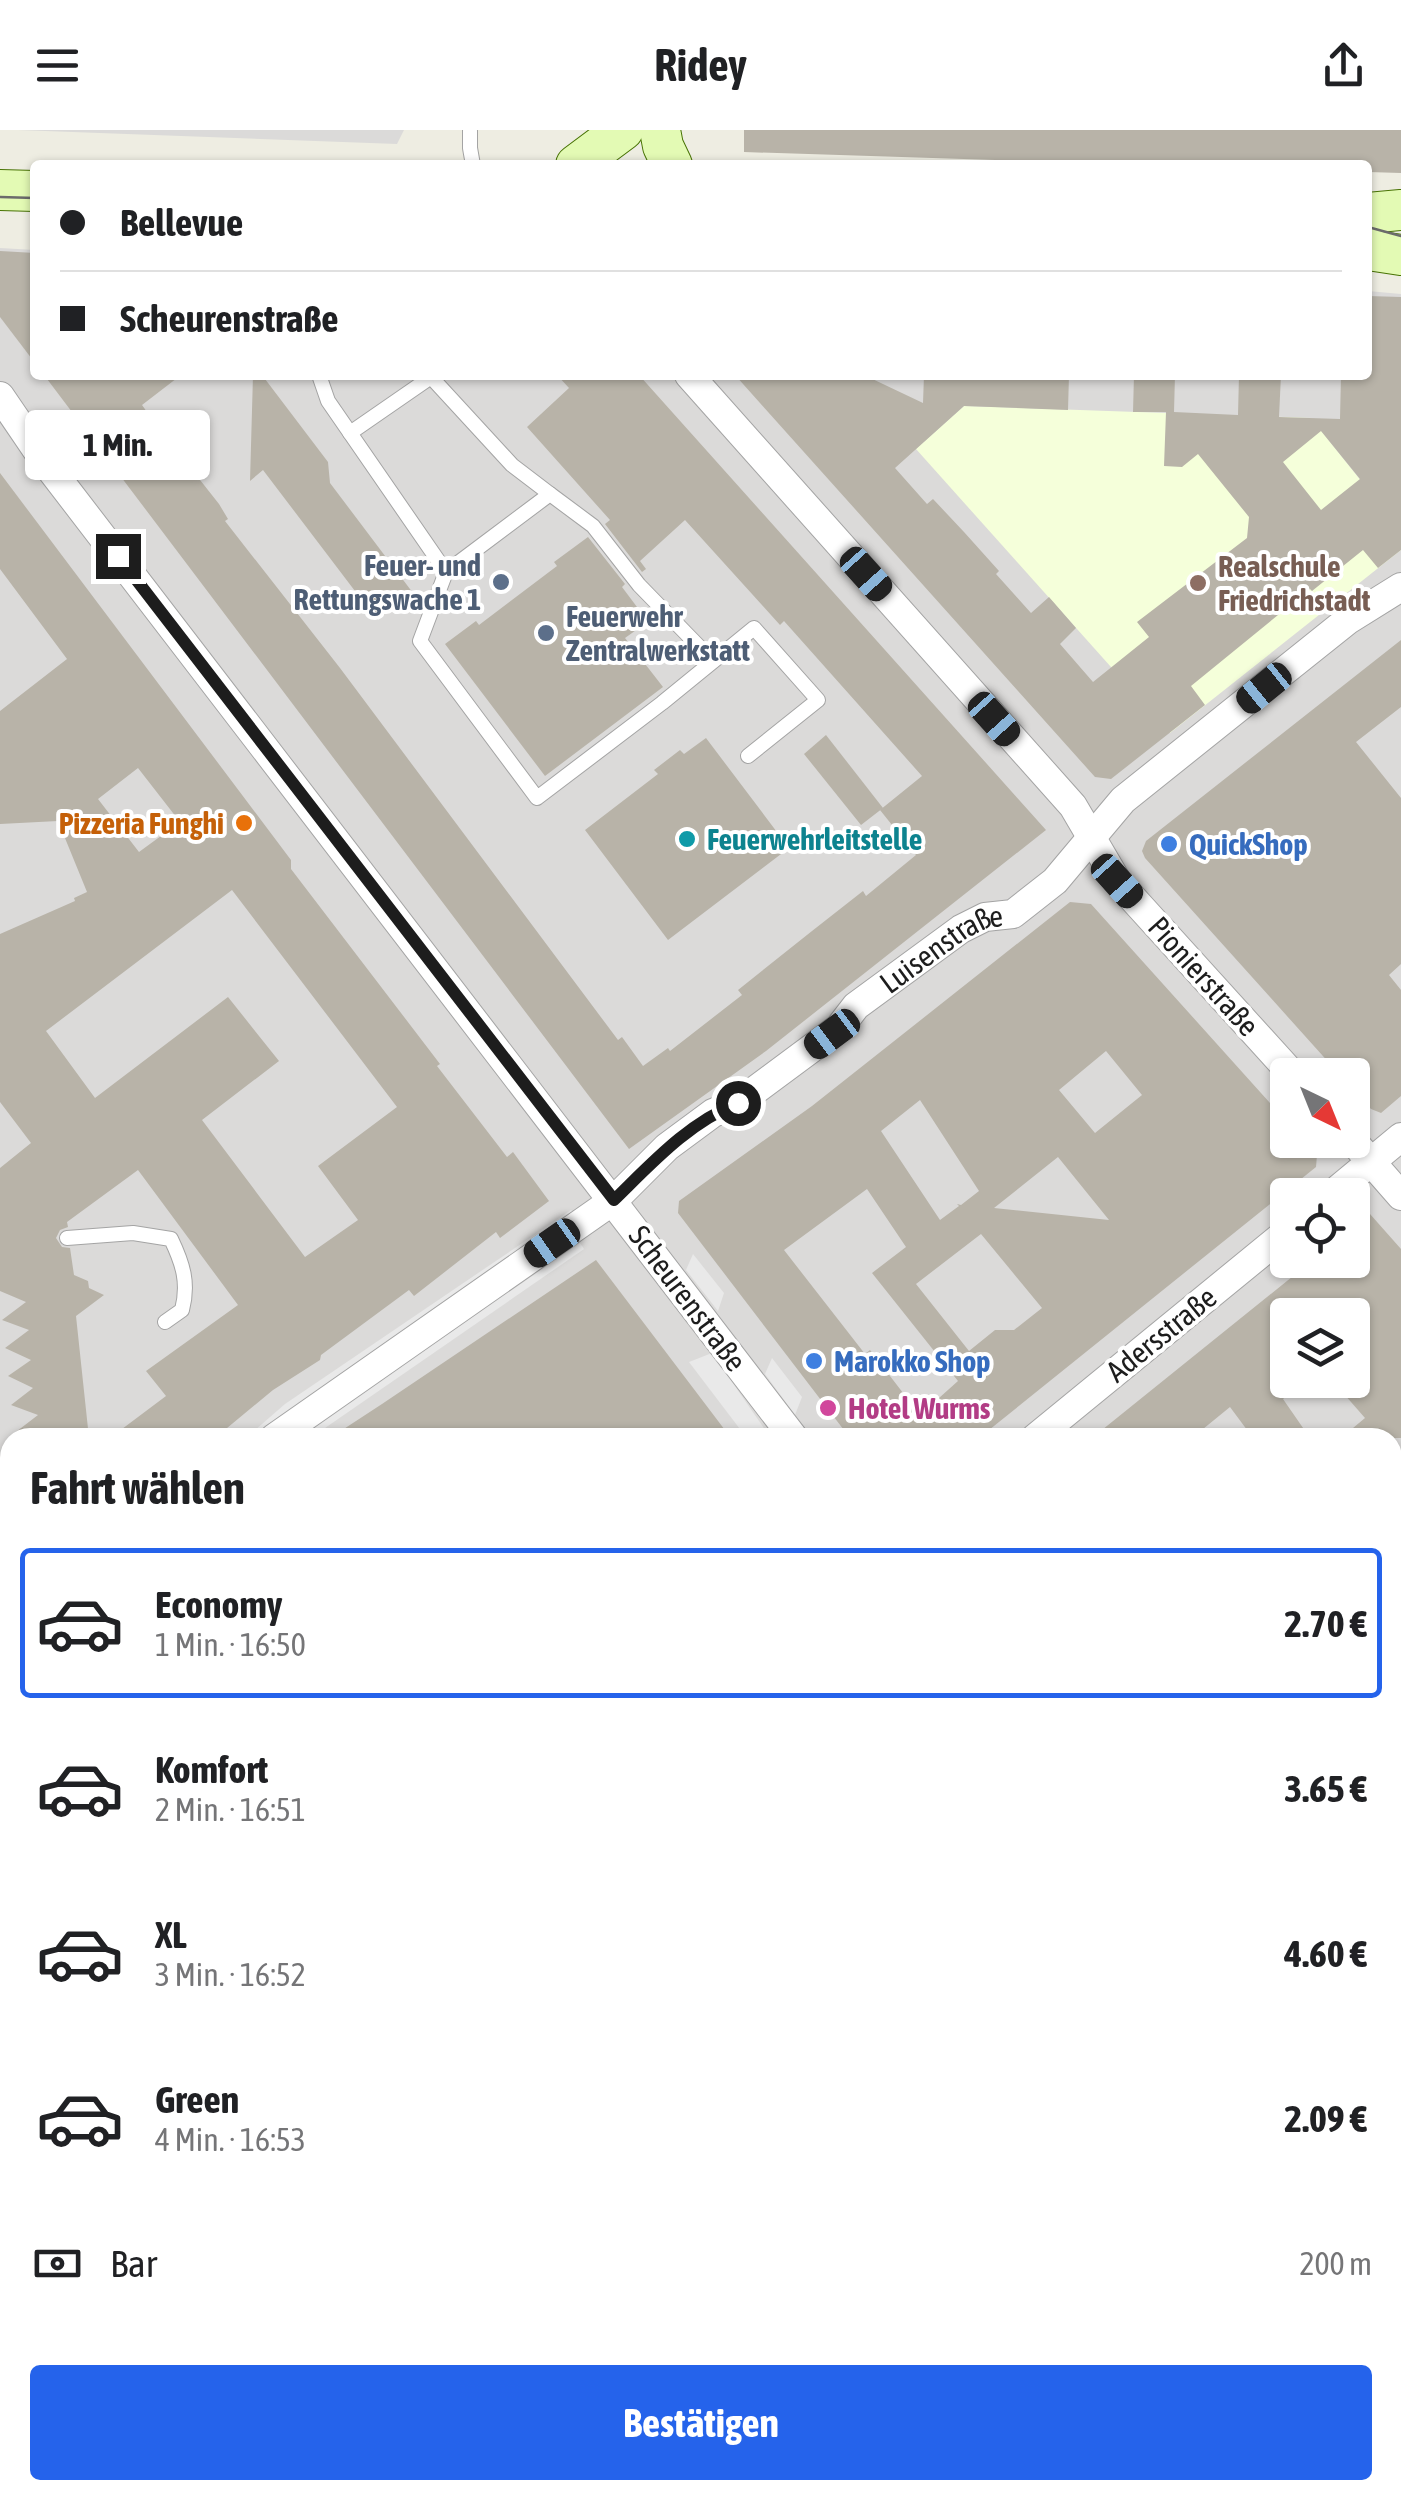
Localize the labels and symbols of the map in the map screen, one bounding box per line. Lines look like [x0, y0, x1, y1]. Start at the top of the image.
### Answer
callout: 1 Min. [26, 411, 210, 481]
route end [96, 534, 141, 579]
car [835, 542, 897, 606]
place label: Feuer- und Rettungswache 1 [294, 548, 481, 616]
place label: Realschule Friedrichstadt [1218, 549, 1371, 617]
marker: Feuer- und Rettungswache 1 [490, 571, 512, 593]
marker: Realschule Friedrichstadt [1187, 572, 1209, 594]
place label: Feuerwehr Zentralwerkstatt [566, 599, 750, 667]
marker: Feuerwehr Zentralwerkstatt [535, 622, 557, 644]
car [1231, 657, 1297, 719]
car [963, 687, 1025, 751]
place label: Pizzeria Funghi [59, 806, 224, 840]
marker: Pizzeria Funghi [233, 812, 255, 834]
place label: Feuerwehrleitstelle [707, 822, 922, 856]
place label: QuickShop [1189, 827, 1308, 861]
marker: Feuerwehrleitstelle [676, 828, 698, 850]
marker: QuickShop [1158, 833, 1180, 855]
car [1086, 849, 1148, 913]
street label: Luisenstraße [873, 898, 1004, 1000]
street label: Pionierstraße [1142, 910, 1266, 1042]
car [799, 1004, 865, 1064]
north arrow [1270, 1058, 1370, 1158]
route start [716, 1081, 761, 1126]
car [519, 1214, 585, 1272]
street label: Scheurenstraße [623, 1219, 753, 1377]
street label: Adersstraße [1099, 1280, 1223, 1388]
place label: Marokko Shop [834, 1344, 990, 1378]
marker: Marokko Shop [803, 1350, 825, 1372]
place label: Hotel Wurms [848, 1391, 991, 1425]
marker: Hotel Wurms [817, 1397, 839, 1419]

